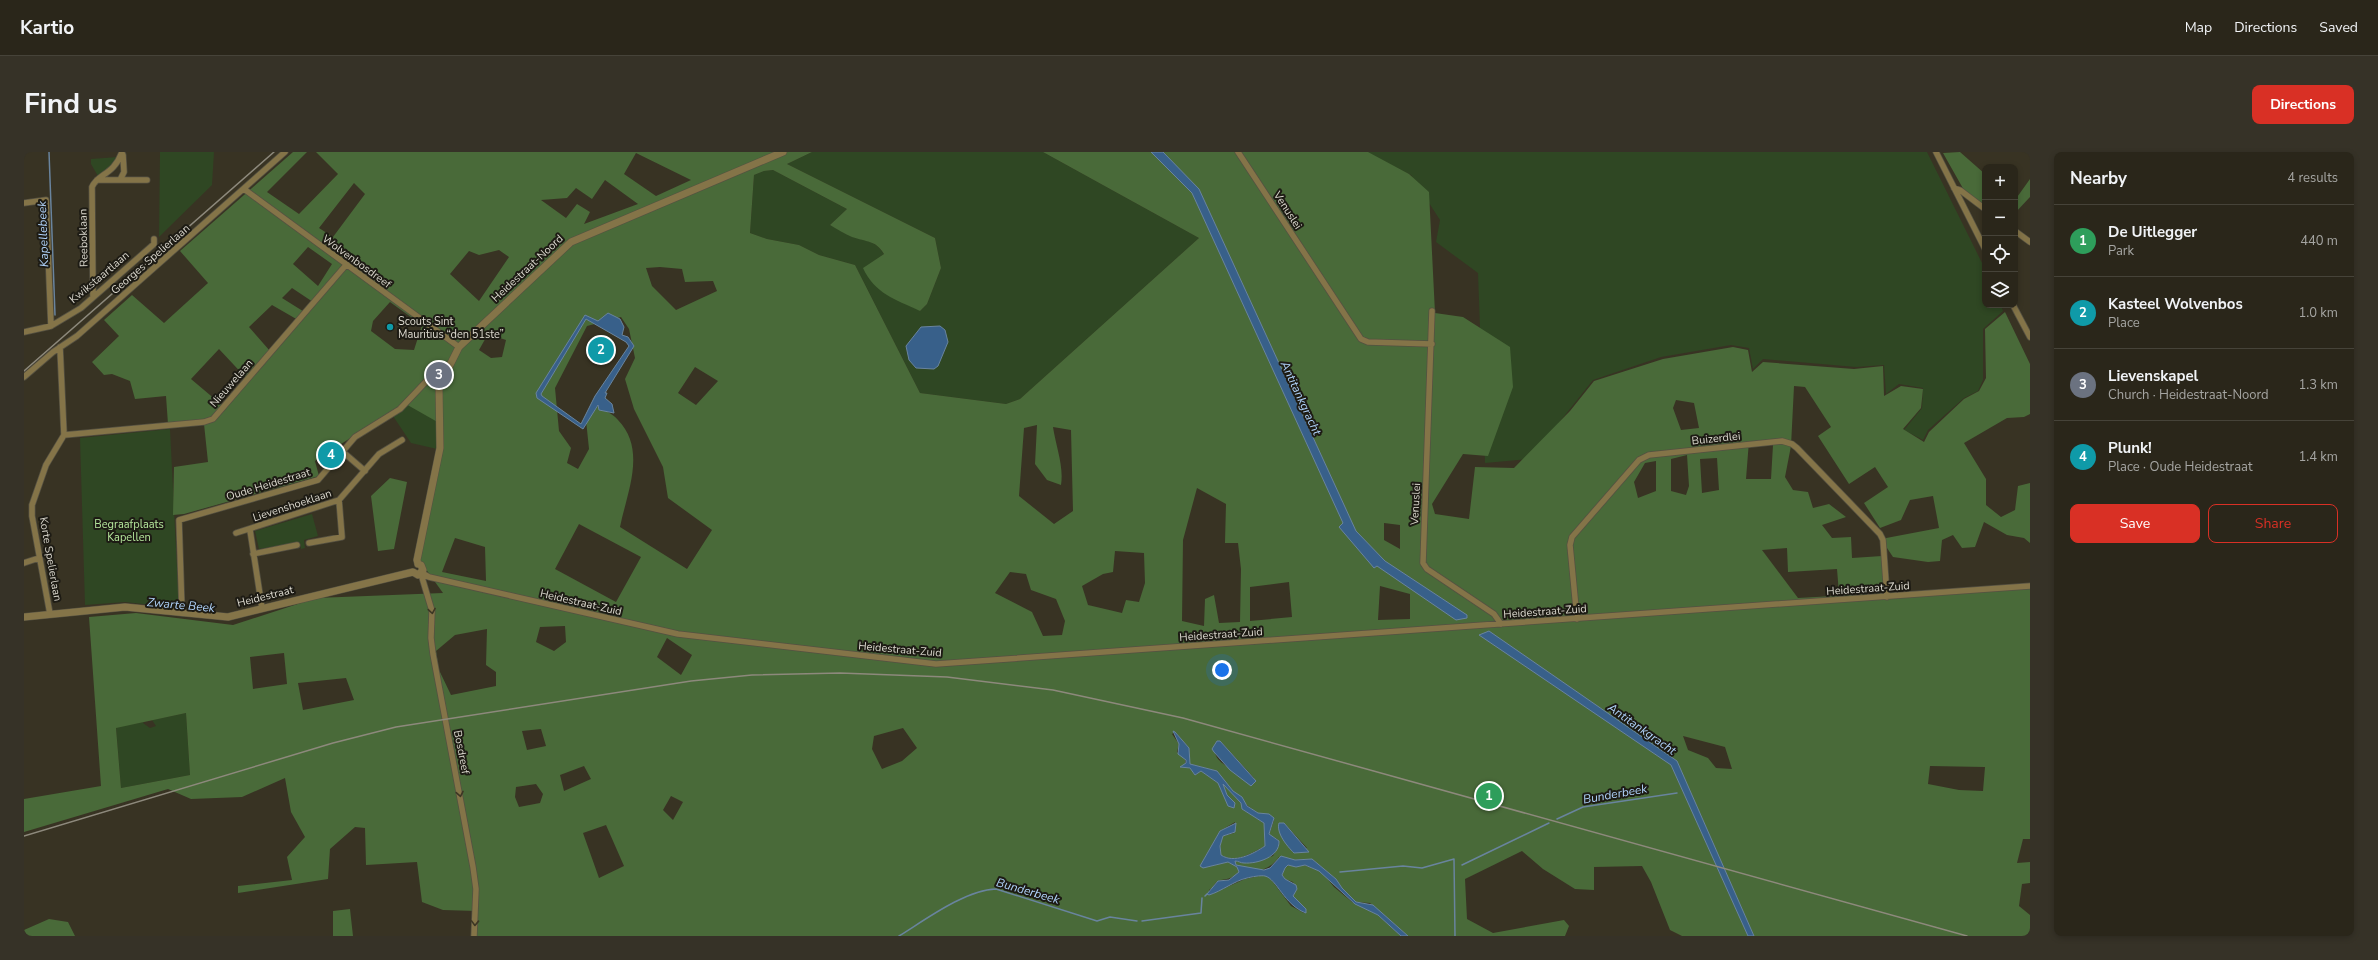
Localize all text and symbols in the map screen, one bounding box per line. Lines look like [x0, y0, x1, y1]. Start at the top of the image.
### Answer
text: Kartio [20, 15, 74, 41]
text: Map [2185, 18, 2212, 37]
text: Directions [2234, 18, 2297, 37]
text: Saved [2319, 18, 2358, 37]
text: Find us [24, 85, 118, 123]
button: Directions [2252, 85, 2354, 124]
map controls [1982, 164, 2018, 308]
button: + [1982, 164, 2018, 200]
text: Nearby [2070, 167, 2127, 190]
text: 4 results [2287, 169, 2338, 187]
street label: Venuslei [1269, 188, 1305, 232]
water label: Kapellebeek [34, 200, 52, 267]
button: − [1982, 200, 2018, 236]
street label: Reeboklaan [75, 209, 92, 267]
street label: Georges Spelierlaan [108, 221, 193, 298]
text: De Uitlegger [2108, 222, 2197, 242]
street label: Wolvenbosdreef [319, 231, 394, 292]
street label: Heidestraat-Noord [488, 231, 566, 305]
text: 1 [2079, 232, 2087, 250]
text: 440 m [2300, 232, 2338, 250]
button: locate [1982, 236, 2018, 272]
text: Park [2108, 242, 2134, 260]
street label: Kwikstaartlaan [66, 248, 132, 307]
button: layers [1982, 272, 2018, 308]
text: Kasteel Wolvenbos [2108, 294, 2243, 314]
text: 2 [2079, 304, 2087, 322]
text: 1.0 km [2298, 304, 2338, 322]
place label: Scouts Sint Mauritius “den 51ste” [398, 314, 504, 342]
text: Place [2108, 314, 2140, 332]
marker: Scouts Sint Mauritius “den 51ste” [385, 322, 395, 332]
pin: 2 [588, 335, 614, 365]
street label: Nieuwelaan [206, 356, 256, 410]
water label: Antitankgracht [1276, 357, 1325, 438]
pin: 3 [426, 360, 452, 390]
text: Lievenskapel [2108, 366, 2198, 386]
text: 3 [2079, 376, 2087, 394]
text: 1.3 km [2298, 376, 2338, 394]
text: Church · Heidestraat-Noord [2108, 386, 2269, 404]
street label: Buizerdlei [1691, 428, 1741, 449]
text: Plunk! [2108, 438, 2152, 458]
pin: 4 [318, 440, 344, 470]
text: 4 [2079, 448, 2087, 466]
text: 1.4 km [2298, 448, 2338, 466]
text: Place · Oude Heidestraat [2108, 458, 2253, 476]
street label: Oude Heidestraat [224, 465, 312, 504]
street label: Venuslei [1407, 483, 1424, 526]
street label: Lievenshoeklaan [251, 486, 334, 525]
button: Save [2070, 504, 2200, 543]
button: Share [2208, 504, 2338, 543]
street label: Korte Spelierlaan [36, 516, 65, 602]
park label: Begraafplaats Kapellen [94, 517, 164, 545]
street label: Heidestraat-Zuid [1826, 578, 1910, 599]
street label: Heidestraat [235, 582, 295, 611]
street label: Heidestraat-Zuid [538, 586, 623, 619]
water label: Zwarte Beek [146, 594, 217, 616]
street label: Heidestraat-Zuid [1503, 601, 1587, 622]
one-way arrow [427, 608, 436, 615]
street label: Heidestraat-Zuid [1179, 624, 1263, 645]
street label: Heidestraat-Zuid [858, 638, 942, 661]
your location [1212, 660, 1232, 680]
water label: Antitankgracht [1604, 699, 1680, 759]
street label: Bosdreef [450, 729, 473, 776]
water label: Bunderbeek [1582, 780, 1649, 808]
pin: 1 [1476, 781, 1502, 811]
one-way arrow [455, 791, 464, 797]
water label: Bunderbeek [995, 874, 1062, 908]
one-way arrow [470, 920, 479, 926]

